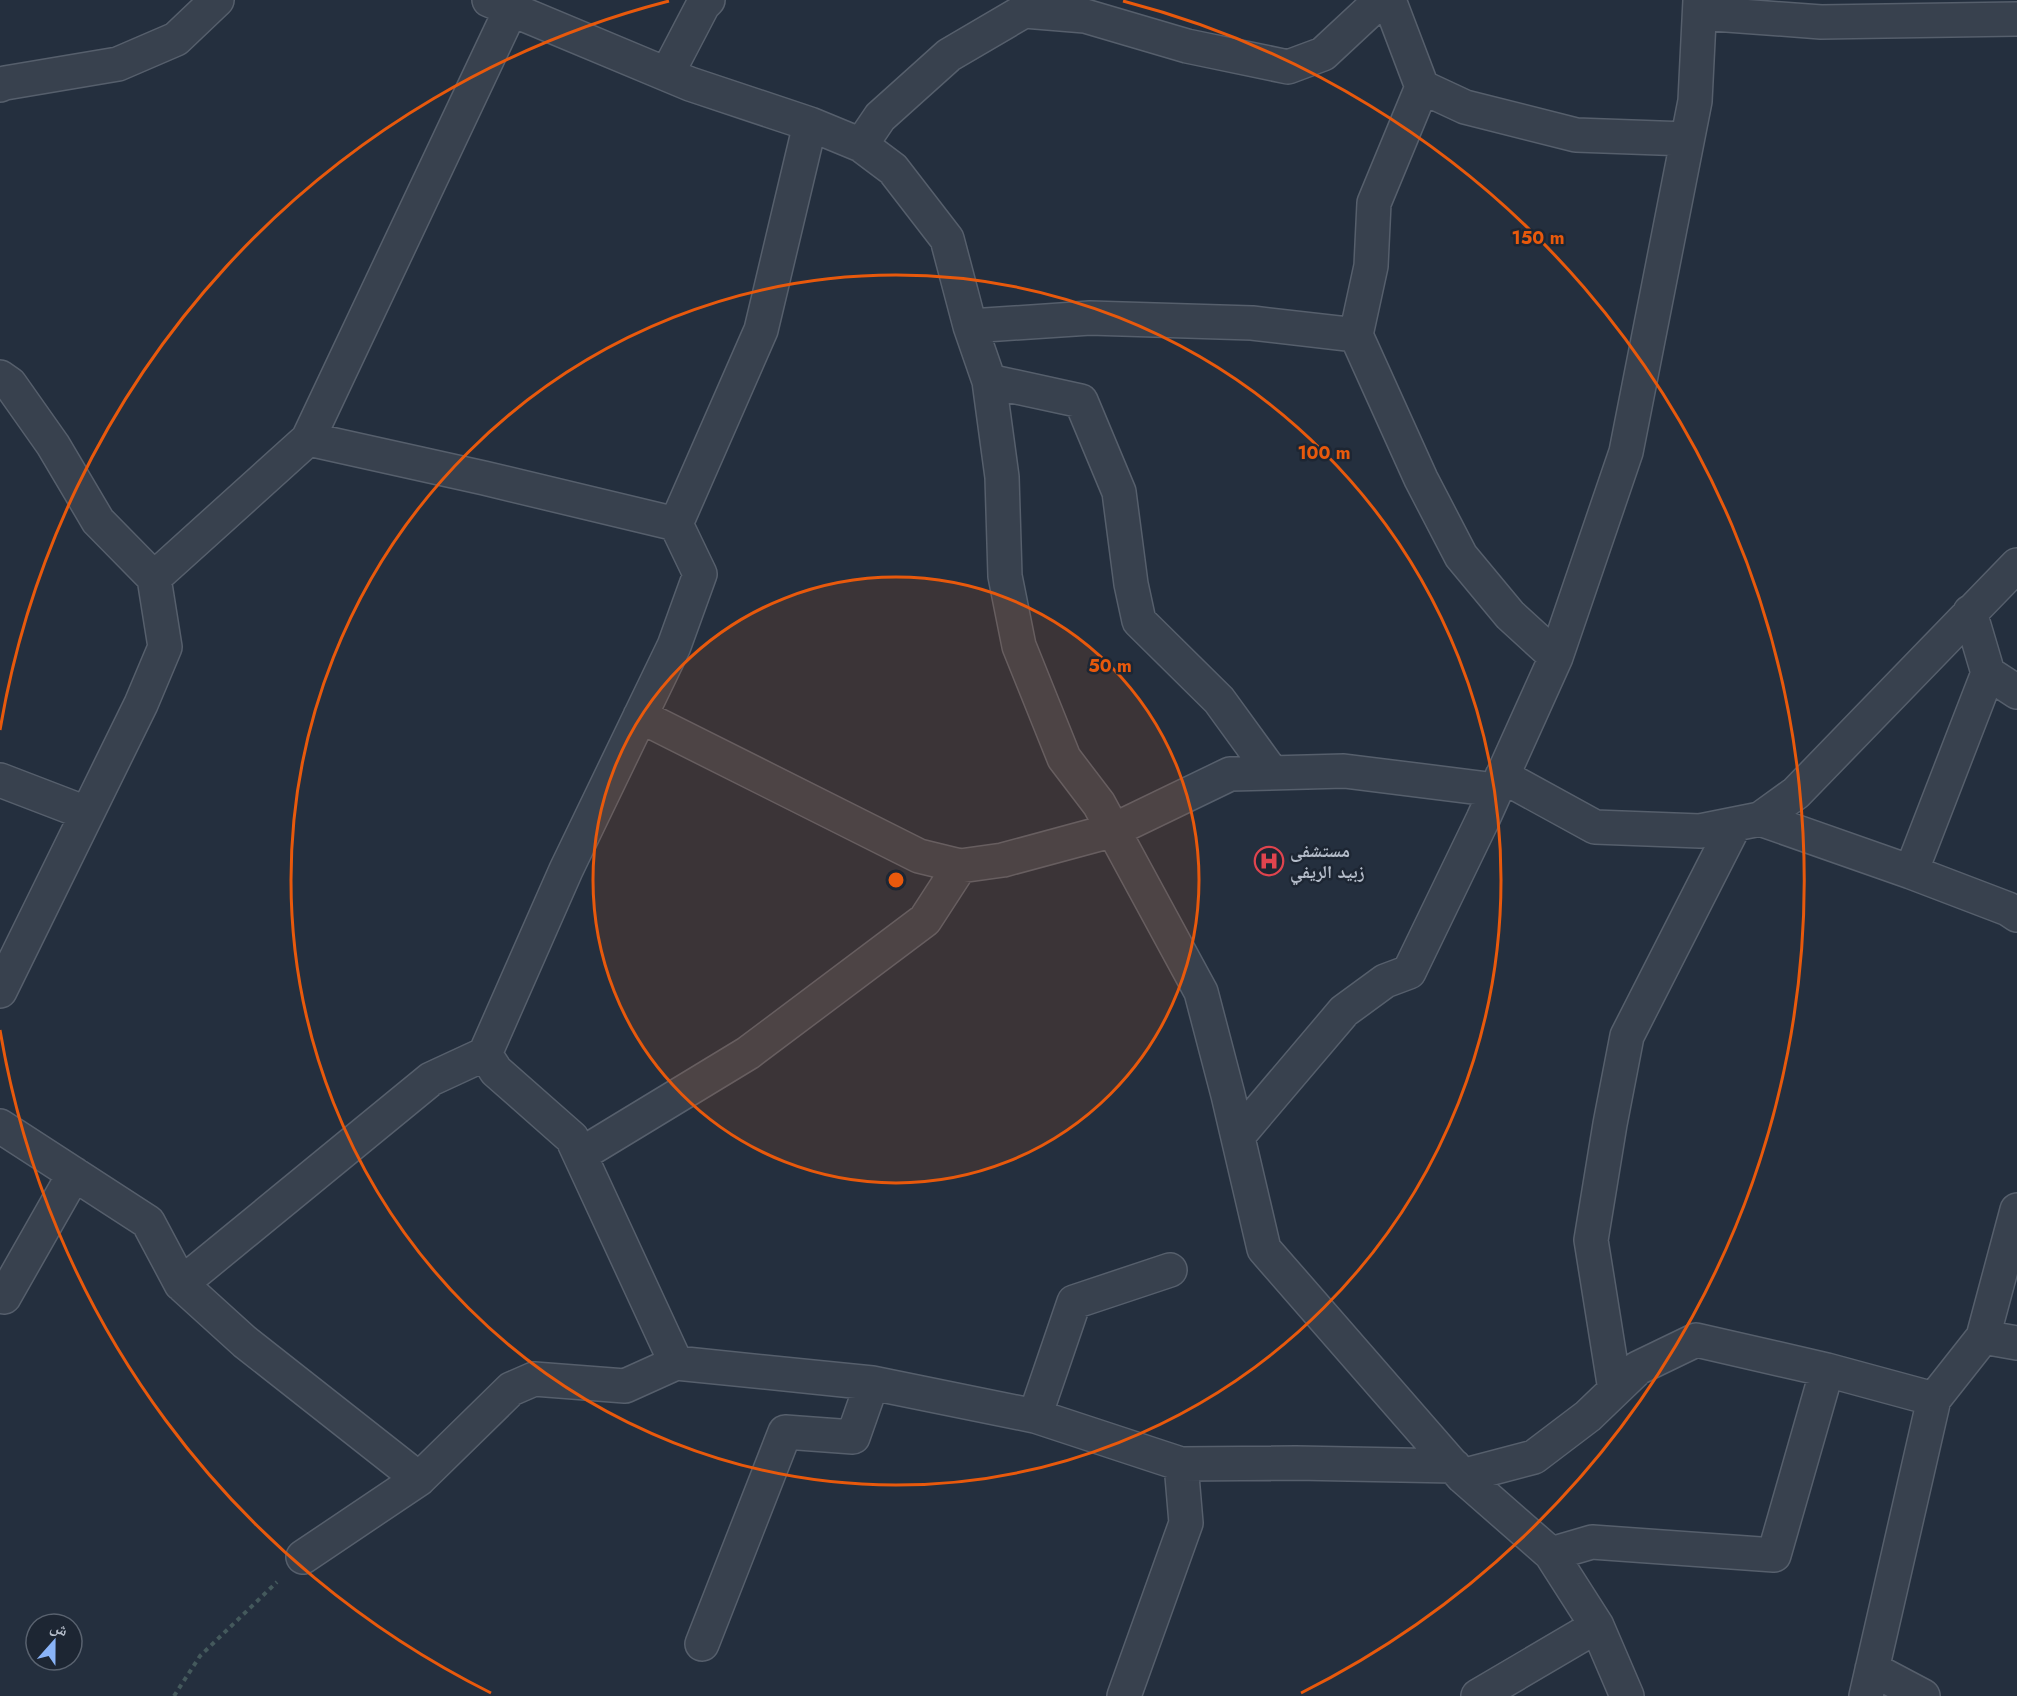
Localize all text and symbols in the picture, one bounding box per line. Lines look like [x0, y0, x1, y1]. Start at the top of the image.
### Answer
text: 150 m [1512, 225, 1564, 251]
text: 100 m [1297, 440, 1351, 466]
text: 50 m [1088, 653, 1132, 679]
place label: مستشفى زبيد الريفي [1290, 838, 1365, 886]
hospital icon: مستشفى زبيد الريفي [1253, 845, 1285, 877]
centre of rings [886, 870, 906, 890]
north arrow [24, 1612, 84, 1672]
text: ش [47, 1615, 71, 1642]

